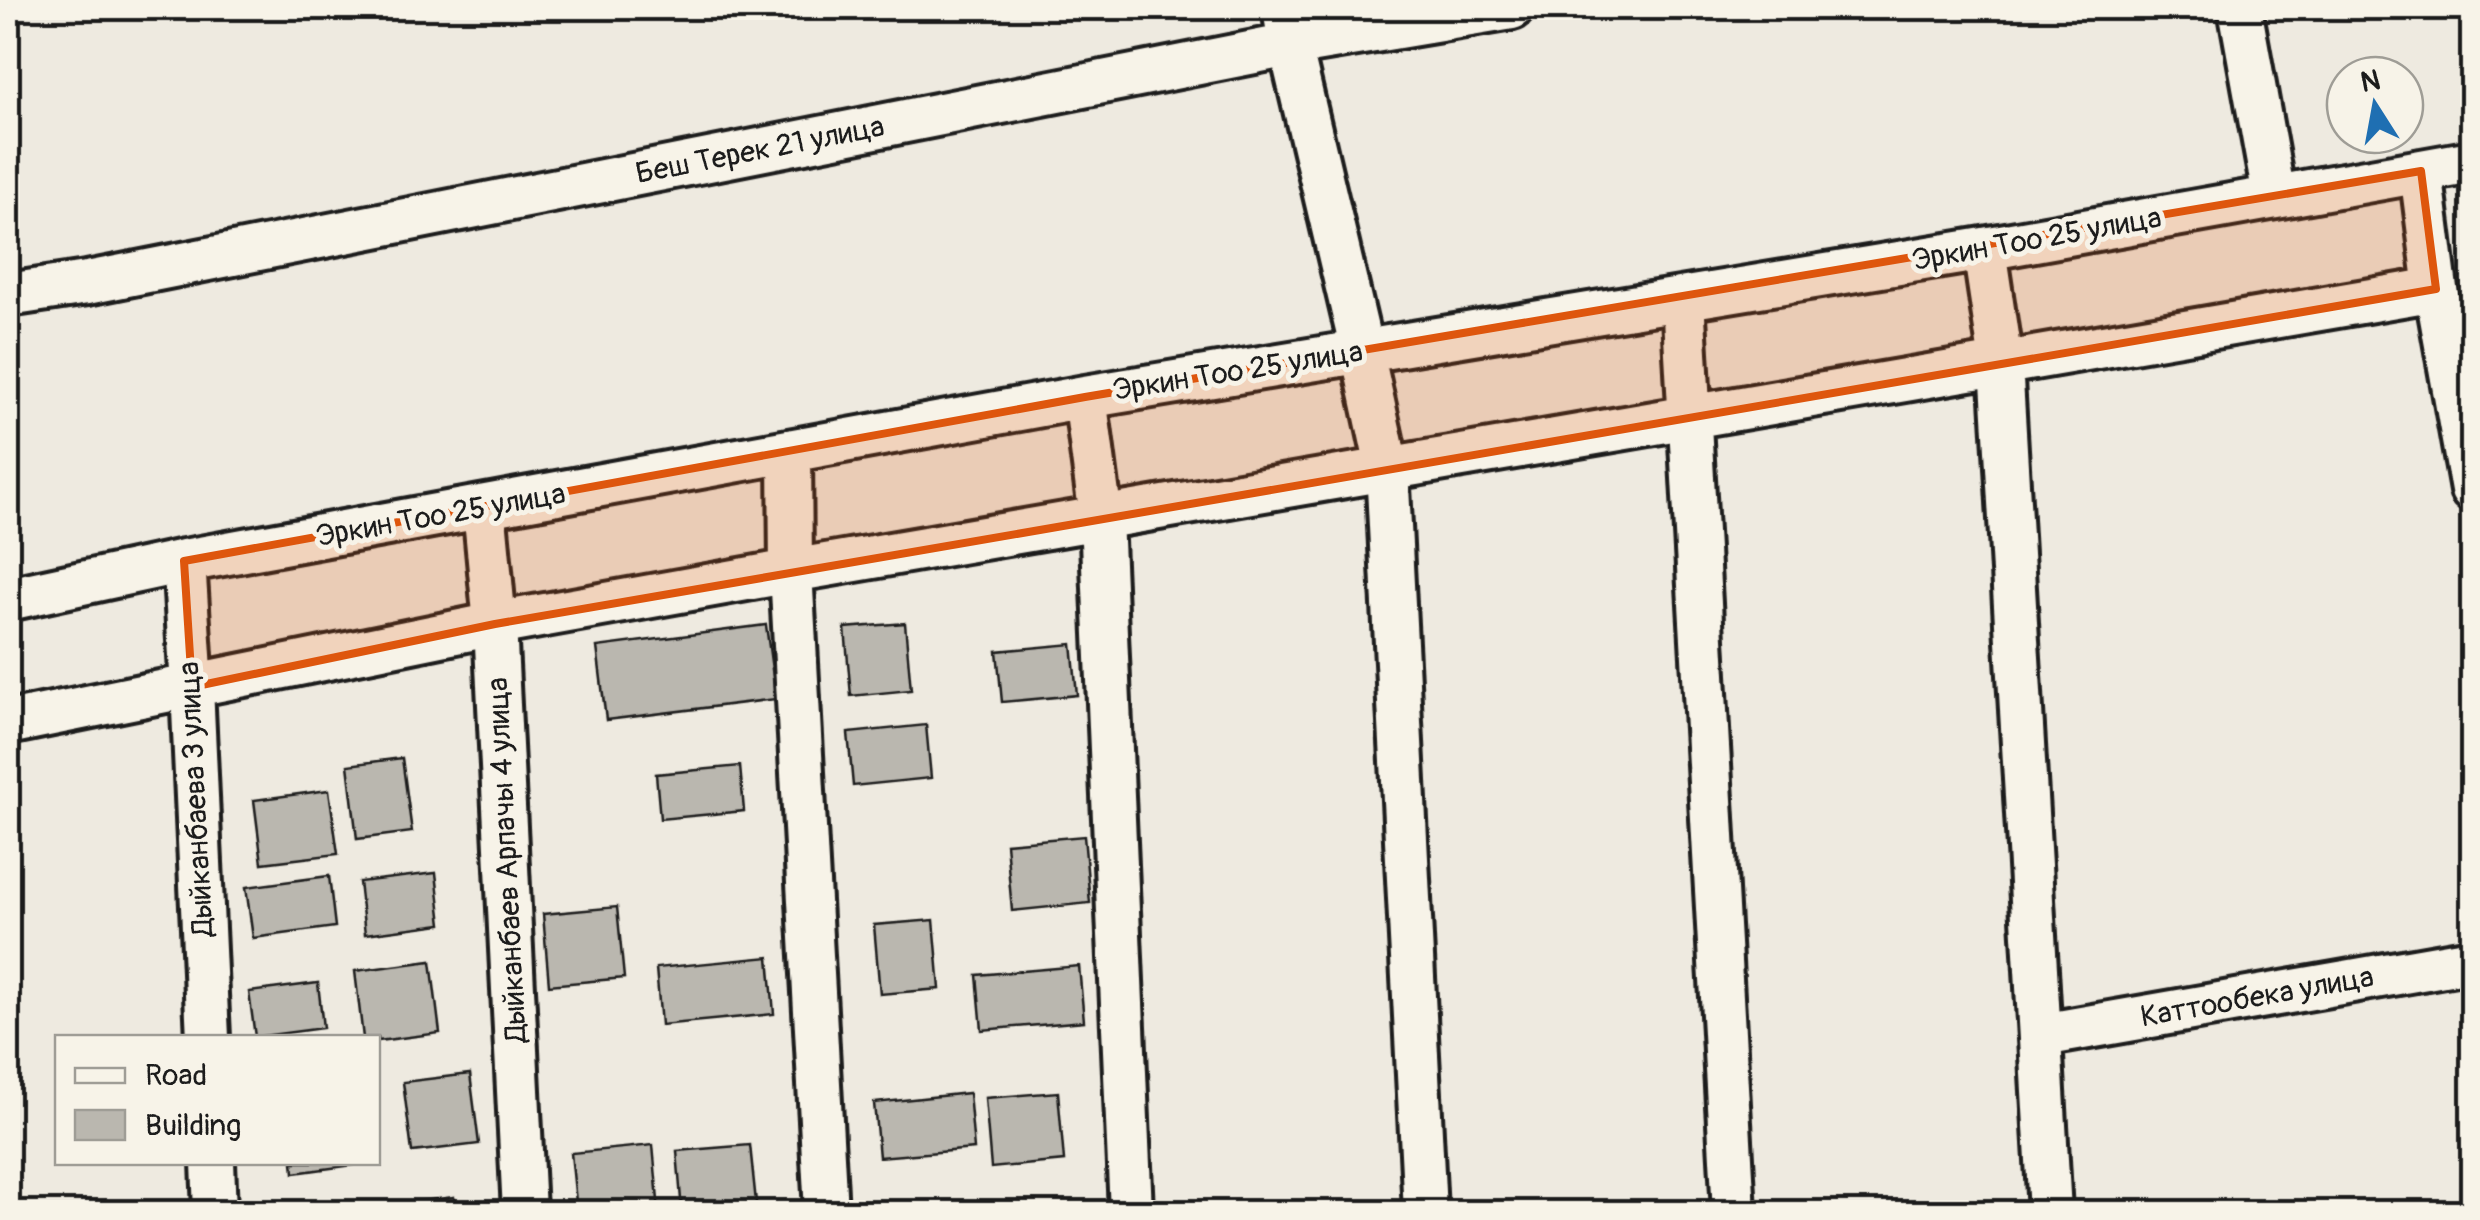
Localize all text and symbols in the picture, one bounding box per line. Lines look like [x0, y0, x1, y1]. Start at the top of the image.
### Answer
north arrow [2325, 55, 2425, 155]
text: N [2358, 63, 2383, 101]
street label: Беш Терек 21 улица [632, 108, 888, 192]
street label: Эркин Тоо 25 улица [1910, 199, 2164, 279]
street label: Эркин Тоо 25 улица [1111, 333, 1365, 409]
street label: Эркин Тоо 25 улица [314, 475, 568, 555]
street label: Дыйканбаева 3 улица [170, 661, 222, 938]
street label: Дыйканбаев Арпачы 4 улица [479, 676, 535, 1045]
street label: Каттообека улица [2138, 958, 2376, 1036]
legend [55, 1035, 380, 1165]
text: Road [145, 1057, 207, 1094]
text: Building [145, 1107, 241, 1144]

